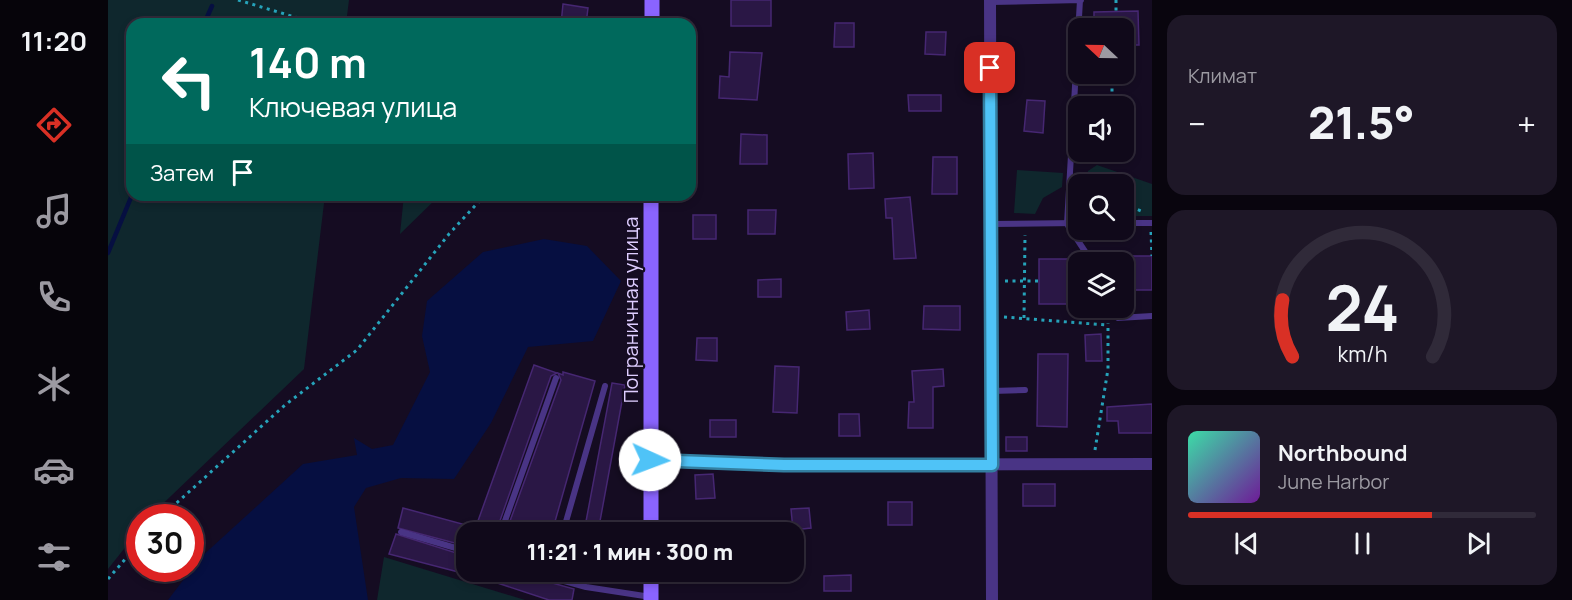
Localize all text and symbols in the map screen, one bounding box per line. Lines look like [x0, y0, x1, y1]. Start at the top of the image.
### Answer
north arrow [1068, 18, 1134, 84]
map controls [1068, 18, 1134, 318]
text: 11:20 [21, 22, 87, 59]
text: 140 m [249, 33, 367, 91]
icon: left [150, 42, 228, 120]
pin [964, 42, 1015, 93]
icon: arrive [973, 51, 1006, 84]
text: Климат [1188, 62, 1257, 89]
text: Ключевая улица [249, 88, 457, 125]
text: 21.5° [1308, 91, 1415, 153]
button: sound [1068, 96, 1134, 162]
text: − [1188, 101, 1206, 146]
text: + [1517, 101, 1536, 146]
icon: directions [33, 104, 75, 146]
icon: arrive [226, 156, 259, 189]
text: Затем [150, 158, 214, 188]
button: search [1068, 174, 1134, 240]
icon: music [33, 190, 75, 232]
street label: Пограничная улица [617, 217, 644, 403]
button: layers [1068, 252, 1134, 318]
text: 24 [1325, 264, 1399, 350]
icon: phone [33, 276, 75, 318]
text: km/h [1337, 339, 1387, 368]
icon: climate [33, 363, 75, 405]
position arrow [618, 428, 682, 492]
text: Northbound [1278, 438, 1408, 468]
icon: car [33, 449, 75, 491]
text: June Harbor [1278, 468, 1390, 495]
speed limit sign: 30 [126, 504, 204, 582]
icon: previous [1230, 527, 1263, 560]
icon: pause [1346, 527, 1379, 560]
icon: next [1462, 527, 1495, 560]
icon: filters [33, 536, 75, 578]
text: 11:21 · 1 мин · 300 m [527, 537, 733, 567]

